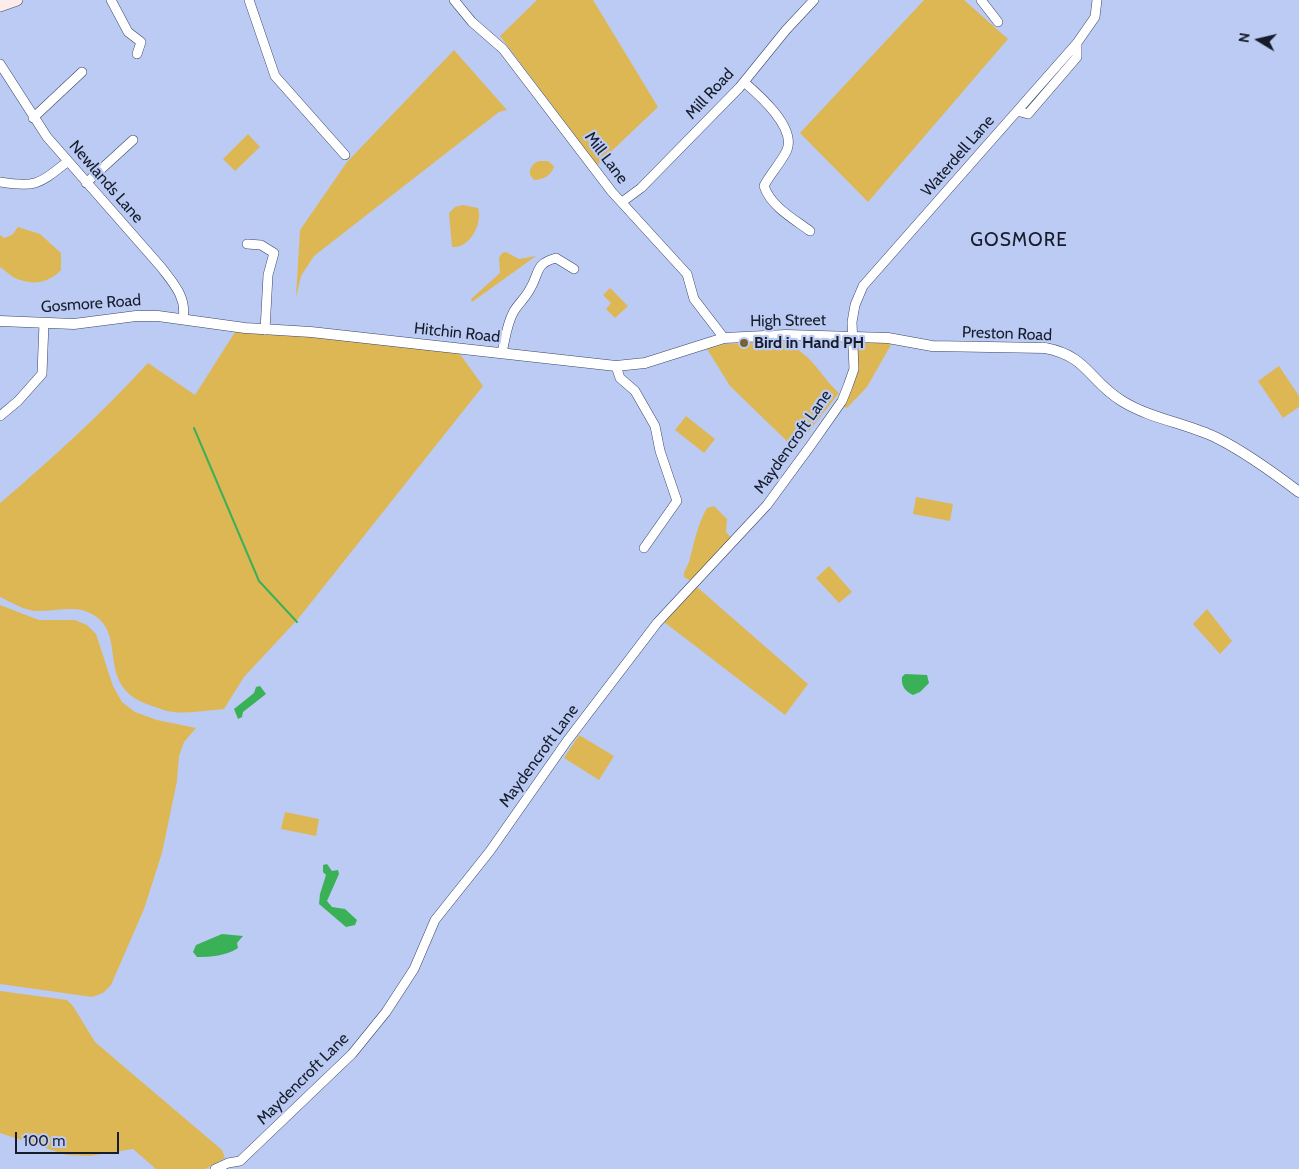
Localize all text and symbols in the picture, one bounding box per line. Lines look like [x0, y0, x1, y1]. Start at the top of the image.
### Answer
north arrow [1234, 15, 1284, 65]
text: N [1235, 31, 1254, 44]
street label: Mill Road [682, 65, 738, 123]
street label: Waterdell Lane [917, 111, 999, 201]
street label: Mill Lane [580, 128, 632, 188]
street label: Newlands Lane [65, 137, 147, 227]
district label: GOSMORE [969, 229, 1069, 251]
street label: Gosmore Road [40, 291, 142, 317]
street label: High Street [750, 311, 826, 331]
street label: Hitchin Road [413, 319, 501, 347]
street label: Preston Road [962, 323, 1052, 345]
place label: Bird in Hand PH [754, 333, 864, 353]
marker: Bird in Hand PH [738, 337, 750, 349]
street label: Maydencroft Lane [750, 386, 836, 498]
street label: Maydencroft Lane [495, 701, 583, 811]
street label: Maydencroft Lane [253, 1029, 353, 1129]
scale bar [18, 1122, 121, 1154]
text: 100 m [23, 1132, 65, 1150]

